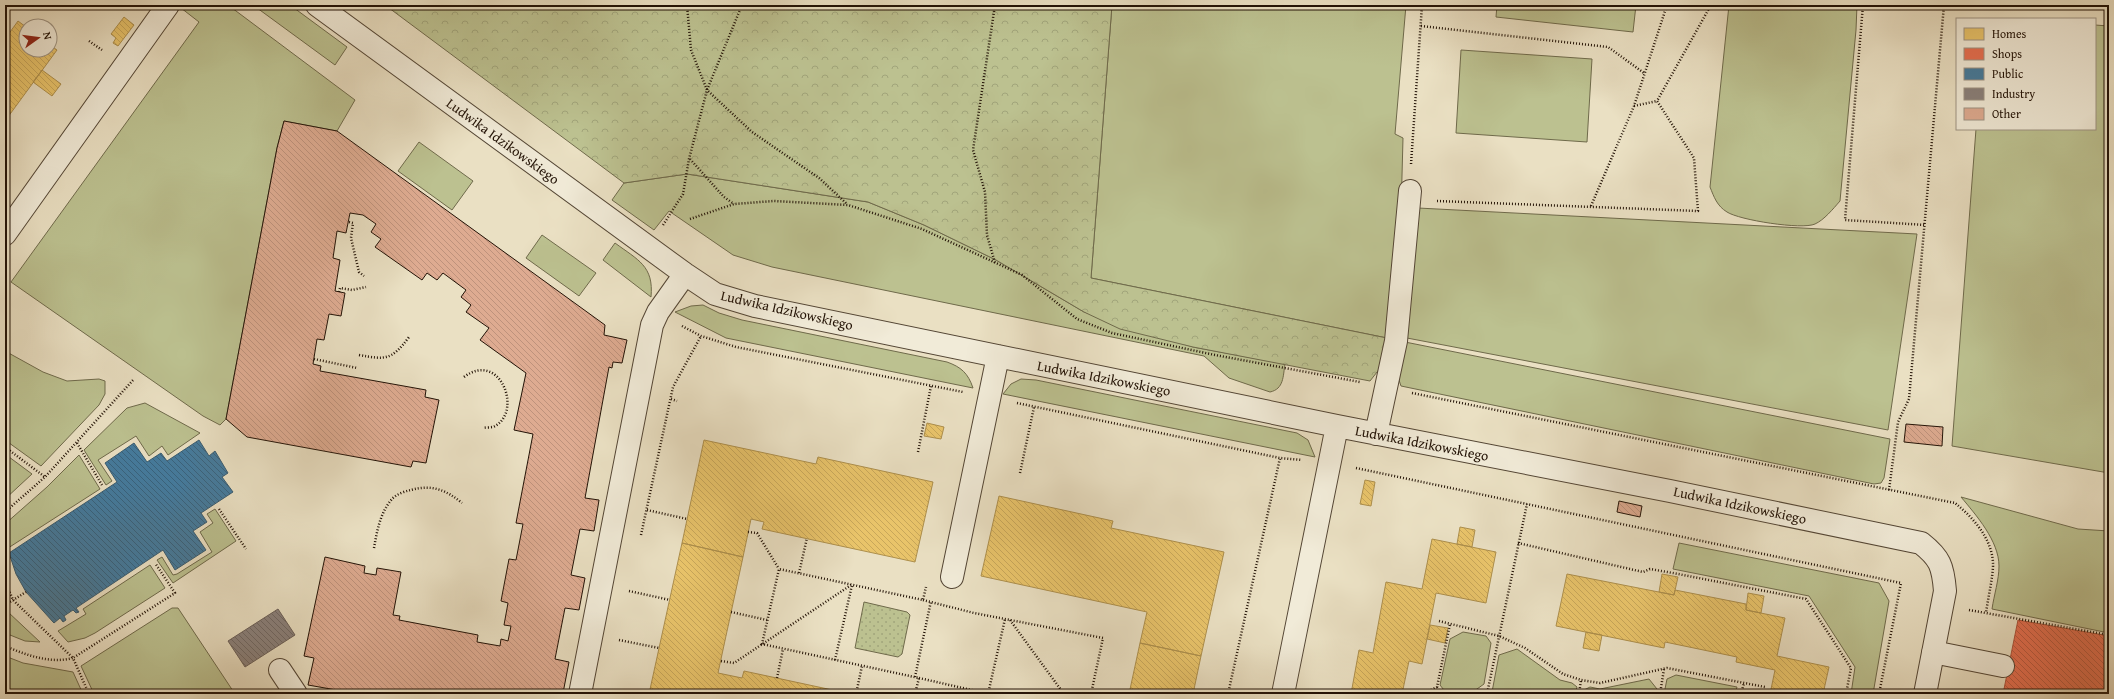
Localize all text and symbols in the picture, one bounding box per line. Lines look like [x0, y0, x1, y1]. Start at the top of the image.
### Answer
north arrow [18, 18, 58, 58]
legend [1956, 18, 2096, 130]
text: Homes [1992, 25, 2027, 42]
text: N [39, 30, 57, 42]
text: Shops [1992, 45, 2022, 62]
text: Public [1992, 65, 2024, 82]
text: Industry [1992, 85, 2035, 102]
street label: Ludwika Idzikowskiego [442, 93, 564, 189]
text: Other [1992, 105, 2021, 122]
street label: Ludwika Idzikowskiego [719, 285, 855, 335]
street label: Ludwika Idzikowskiego [1036, 355, 1172, 401]
street label: Ludwika Idzikowskiego [1354, 420, 1490, 466]
street label: Ludwika Idzikowskiego [1672, 481, 1808, 529]

